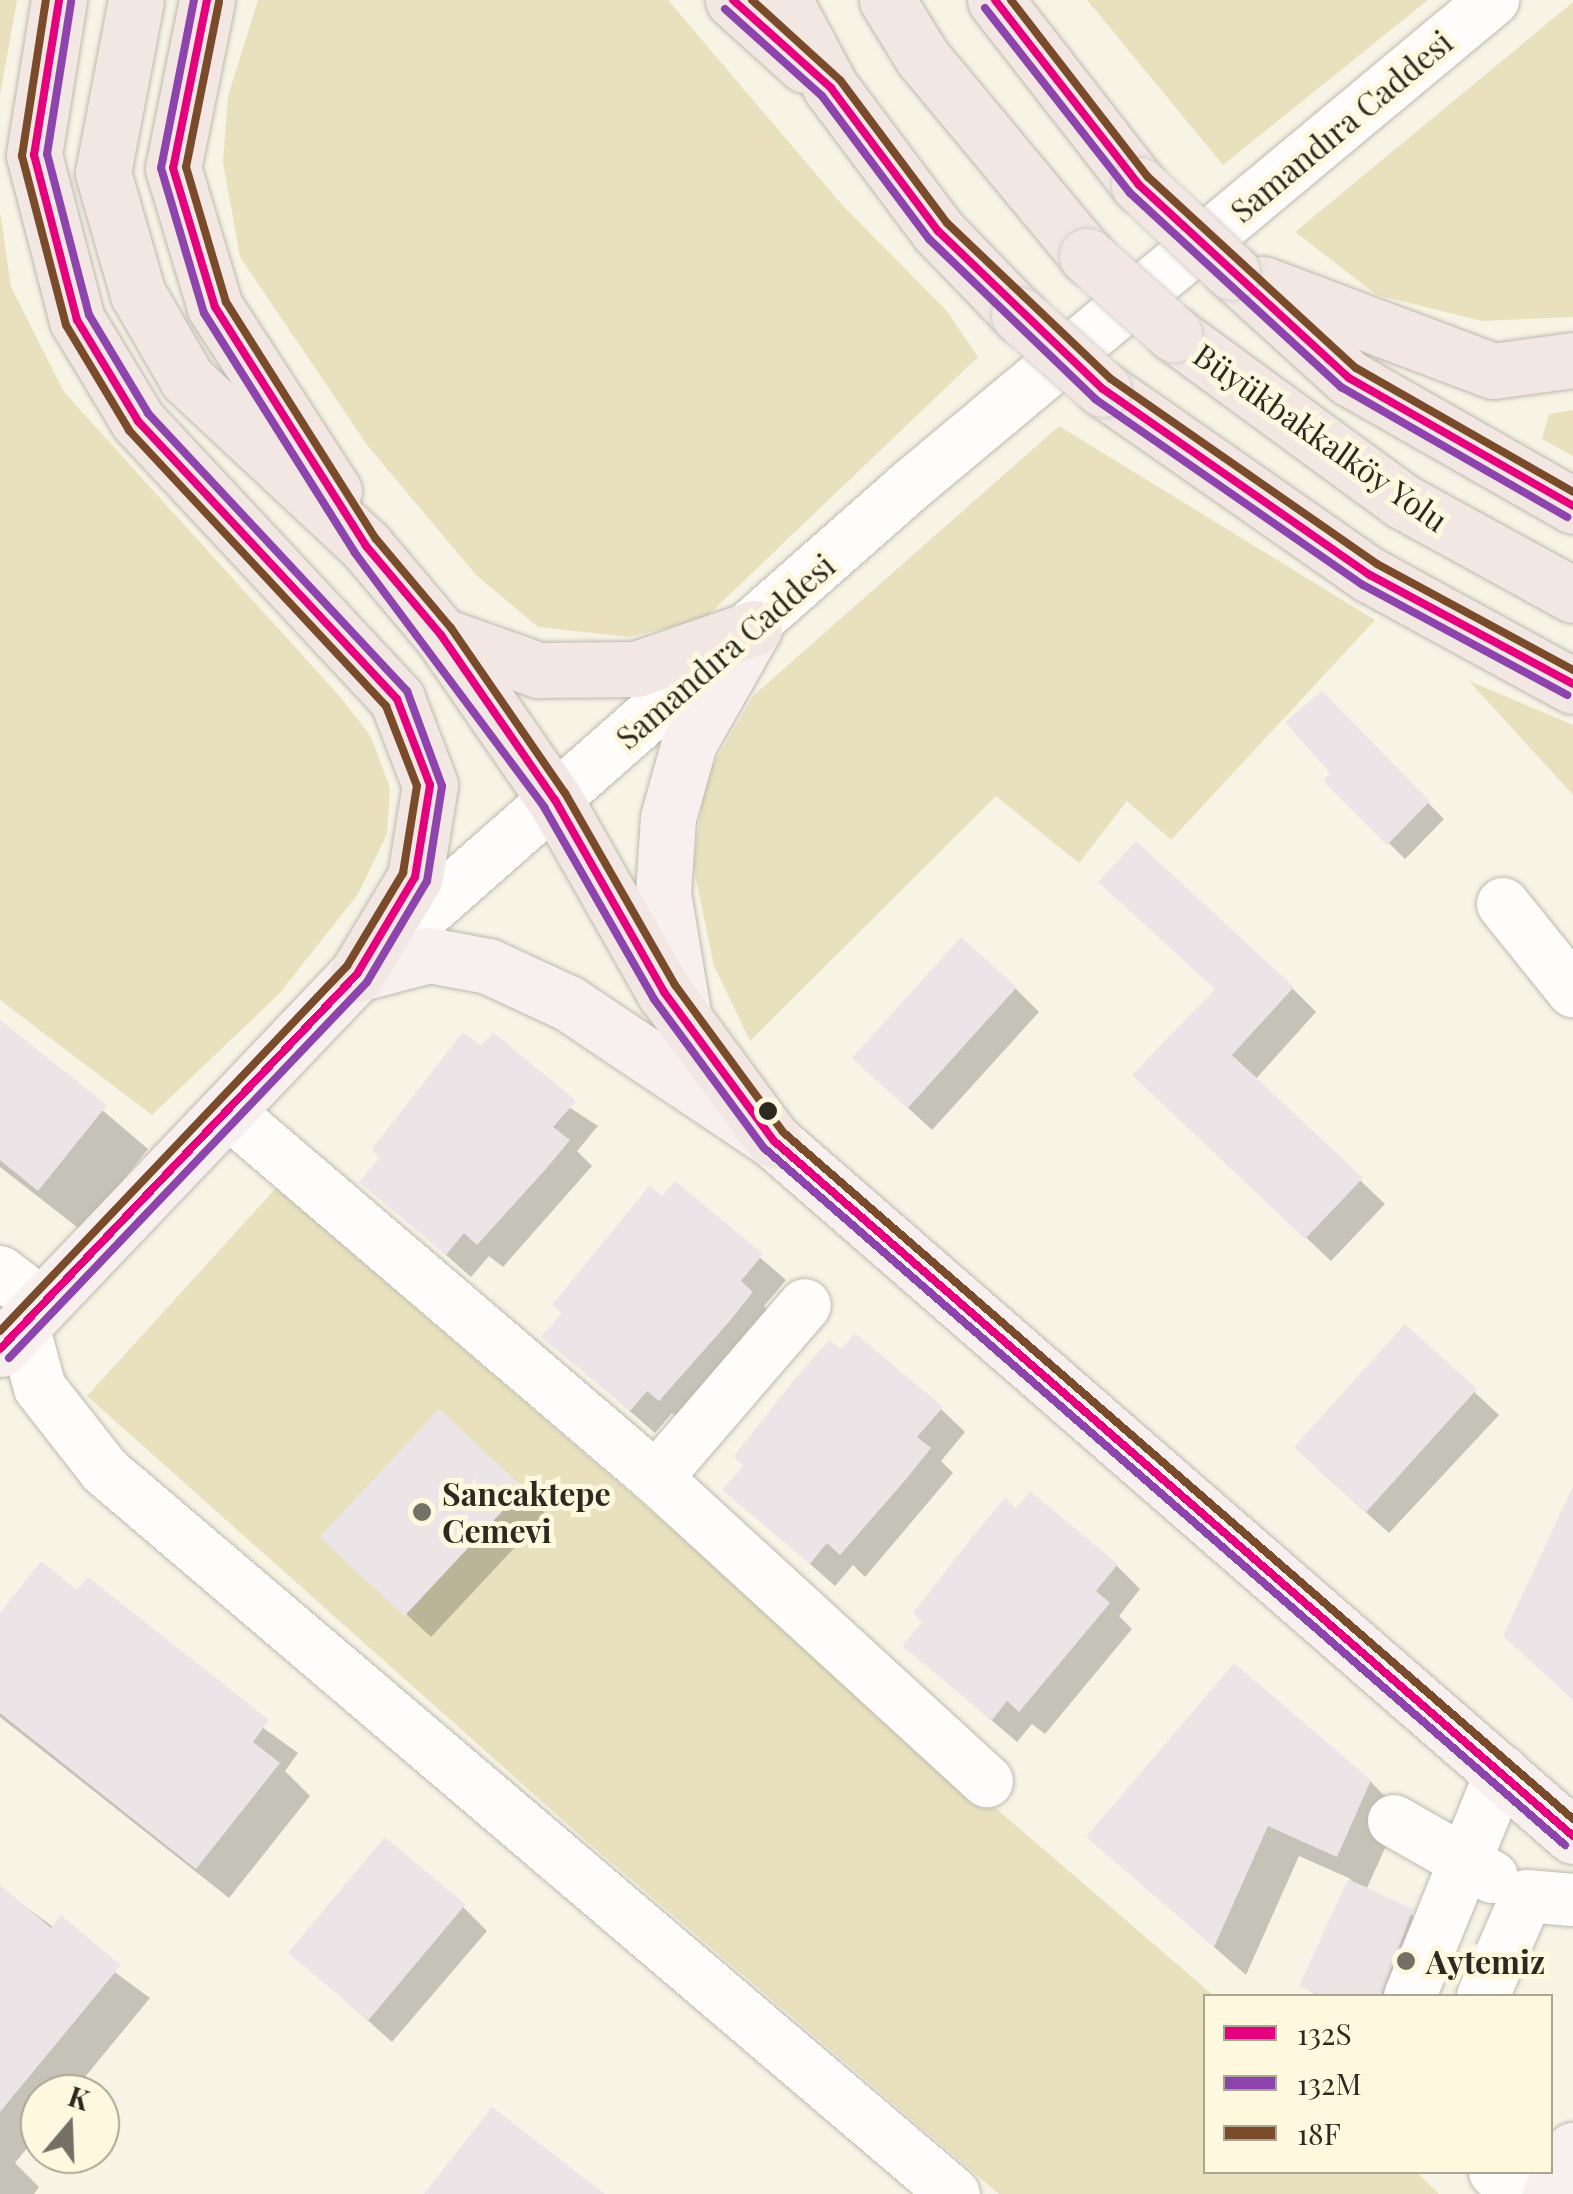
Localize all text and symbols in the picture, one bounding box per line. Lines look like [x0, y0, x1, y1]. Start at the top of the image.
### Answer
street label: Samandıra Caddesi [1222, 22, 1460, 230]
street label: Büyükbakkalköy Yolu [1186, 334, 1456, 540]
street label: Samandıra Caddesi [608, 545, 842, 757]
unlabelled marker [758, 1101, 778, 1121]
place label: Sancaktepe Cemevi [442, 1475, 611, 1550]
marker: Sancaktepe Cemevi [411, 1501, 433, 1523]
place label: Aytemiz [1426, 1942, 1545, 1980]
marker: Aytemiz [1395, 1950, 1417, 1972]
legend [1203, 1994, 1553, 2174]
text: 132S [1297, 2013, 1352, 2053]
text: 132M [1297, 2063, 1362, 2103]
north arrow [20, 2074, 120, 2174]
text: K [64, 2076, 95, 2118]
text: 18F [1297, 2113, 1341, 2153]

